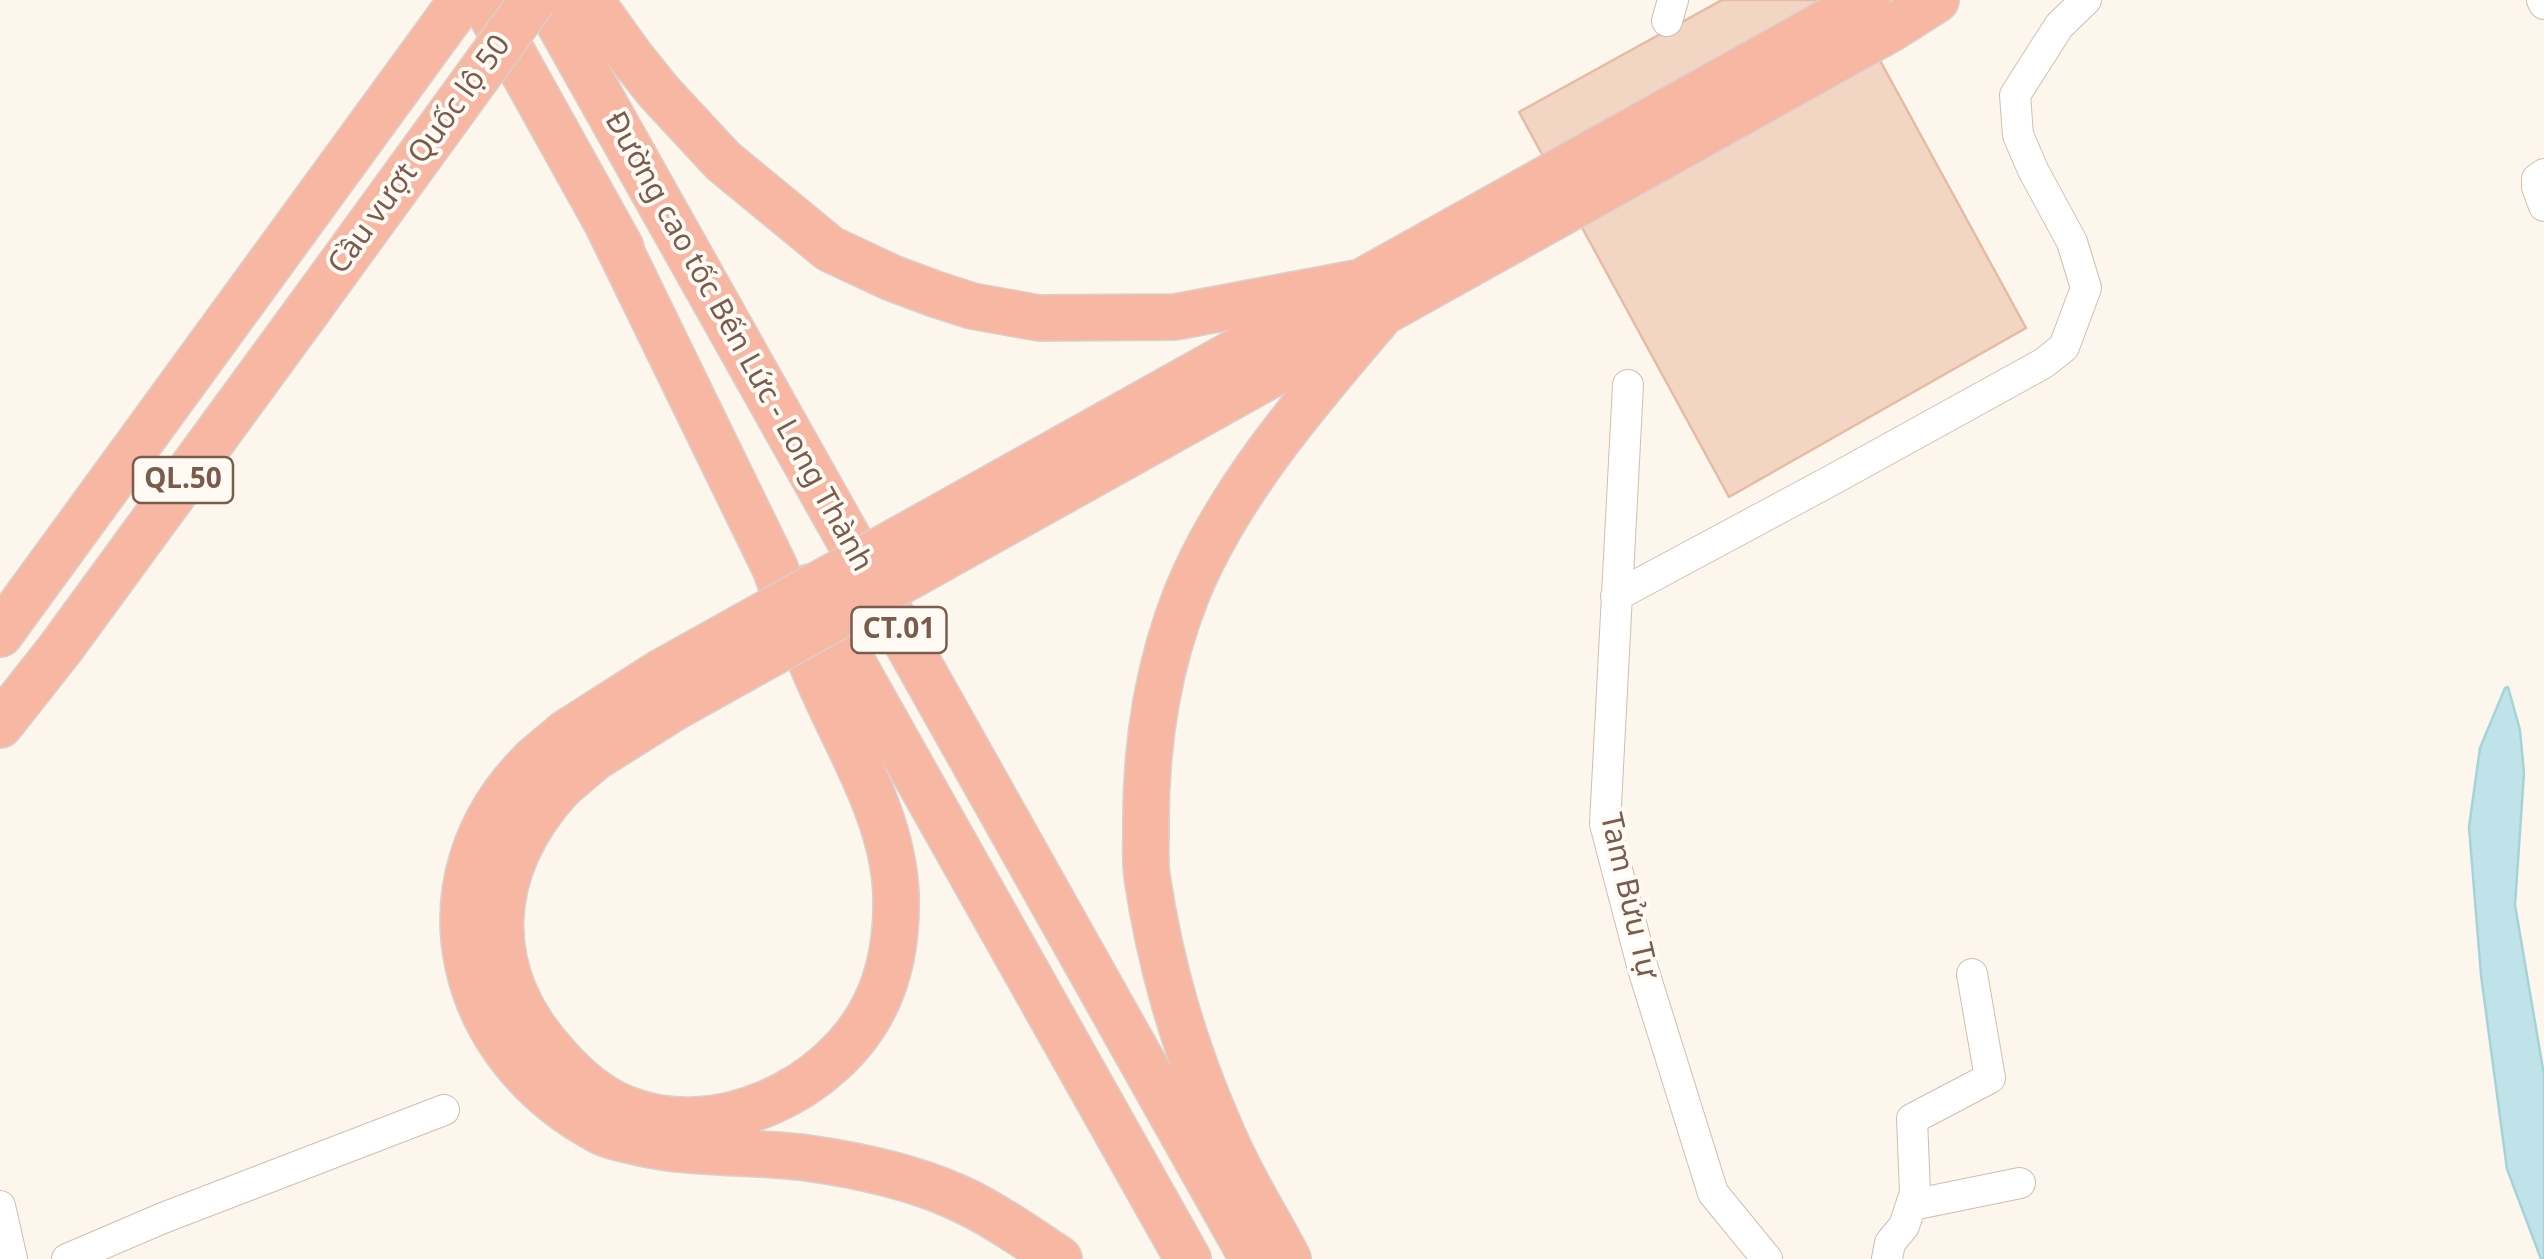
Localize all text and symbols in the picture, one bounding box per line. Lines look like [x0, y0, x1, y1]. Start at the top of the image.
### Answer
street label: Cầu vượt Quốc lộ 50 [321, 29, 519, 281]
street label: Đường cao tốc Bến Lức - Long Thành [596, 106, 880, 578]
road number: QL.50 [133, 457, 233, 503]
road number: CT.01 [852, 607, 946, 653]
street label: Tam Bửu Tự [1592, 810, 1664, 982]

